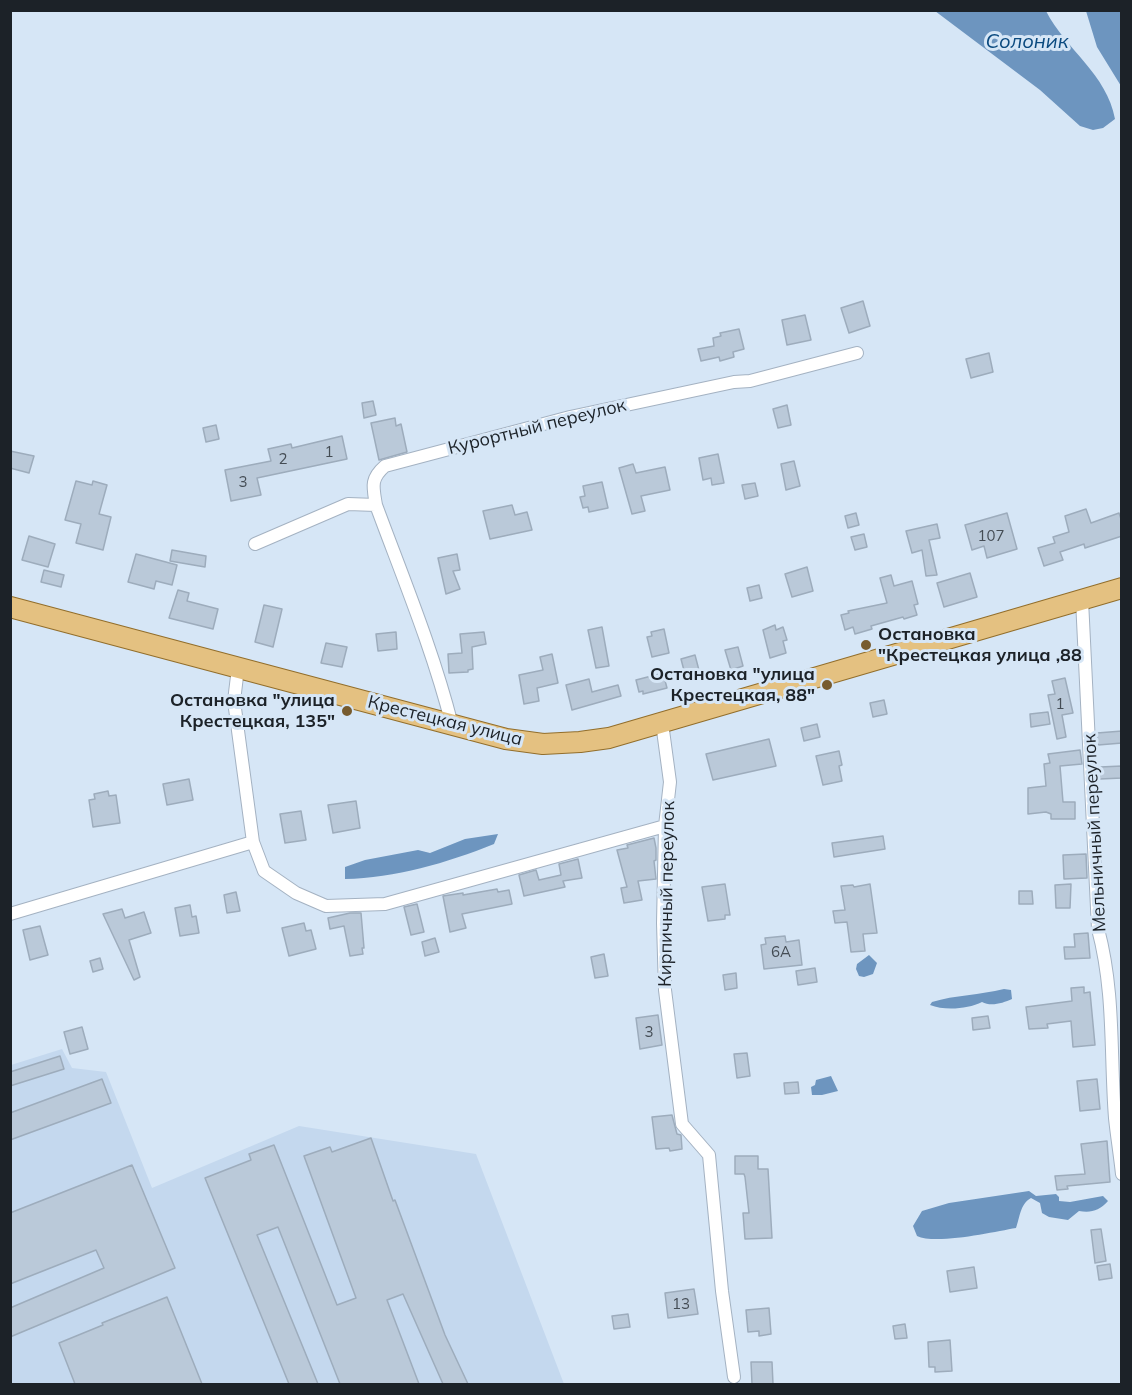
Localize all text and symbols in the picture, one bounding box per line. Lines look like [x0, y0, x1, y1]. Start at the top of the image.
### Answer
water label: Солоник [986, 30, 1068, 54]
street label: Курортный переулок [446, 394, 628, 460]
house number: 1 [325, 443, 333, 461]
house number: 2 [279, 450, 287, 468]
house number: 3 [239, 473, 247, 491]
house number: 107 [978, 527, 1004, 545]
place label: Остановка "Крестецкая улица ,88 [878, 624, 1082, 666]
marker: Остановка "Крестецкая улица ,88 [859, 638, 873, 652]
place label: Остановка "улица Крестецкая, 88" [650, 664, 815, 706]
marker: Остановка "улица Крестецкая, 88" [820, 678, 834, 692]
place label: Остановка "улица Крестецкая, 135" [170, 690, 335, 732]
street label: Крестецкая улица [365, 691, 525, 751]
house number: 1 [1056, 695, 1064, 713]
marker: Остановка "улица Крестецкая, 135" [340, 704, 354, 718]
street label: Мельничный переулок [1079, 733, 1111, 933]
street label: Кирпичный переулок [655, 801, 679, 987]
house number: 6А [771, 943, 791, 961]
house number: 3 [645, 1023, 653, 1041]
house number: 13 [672, 1295, 690, 1313]

